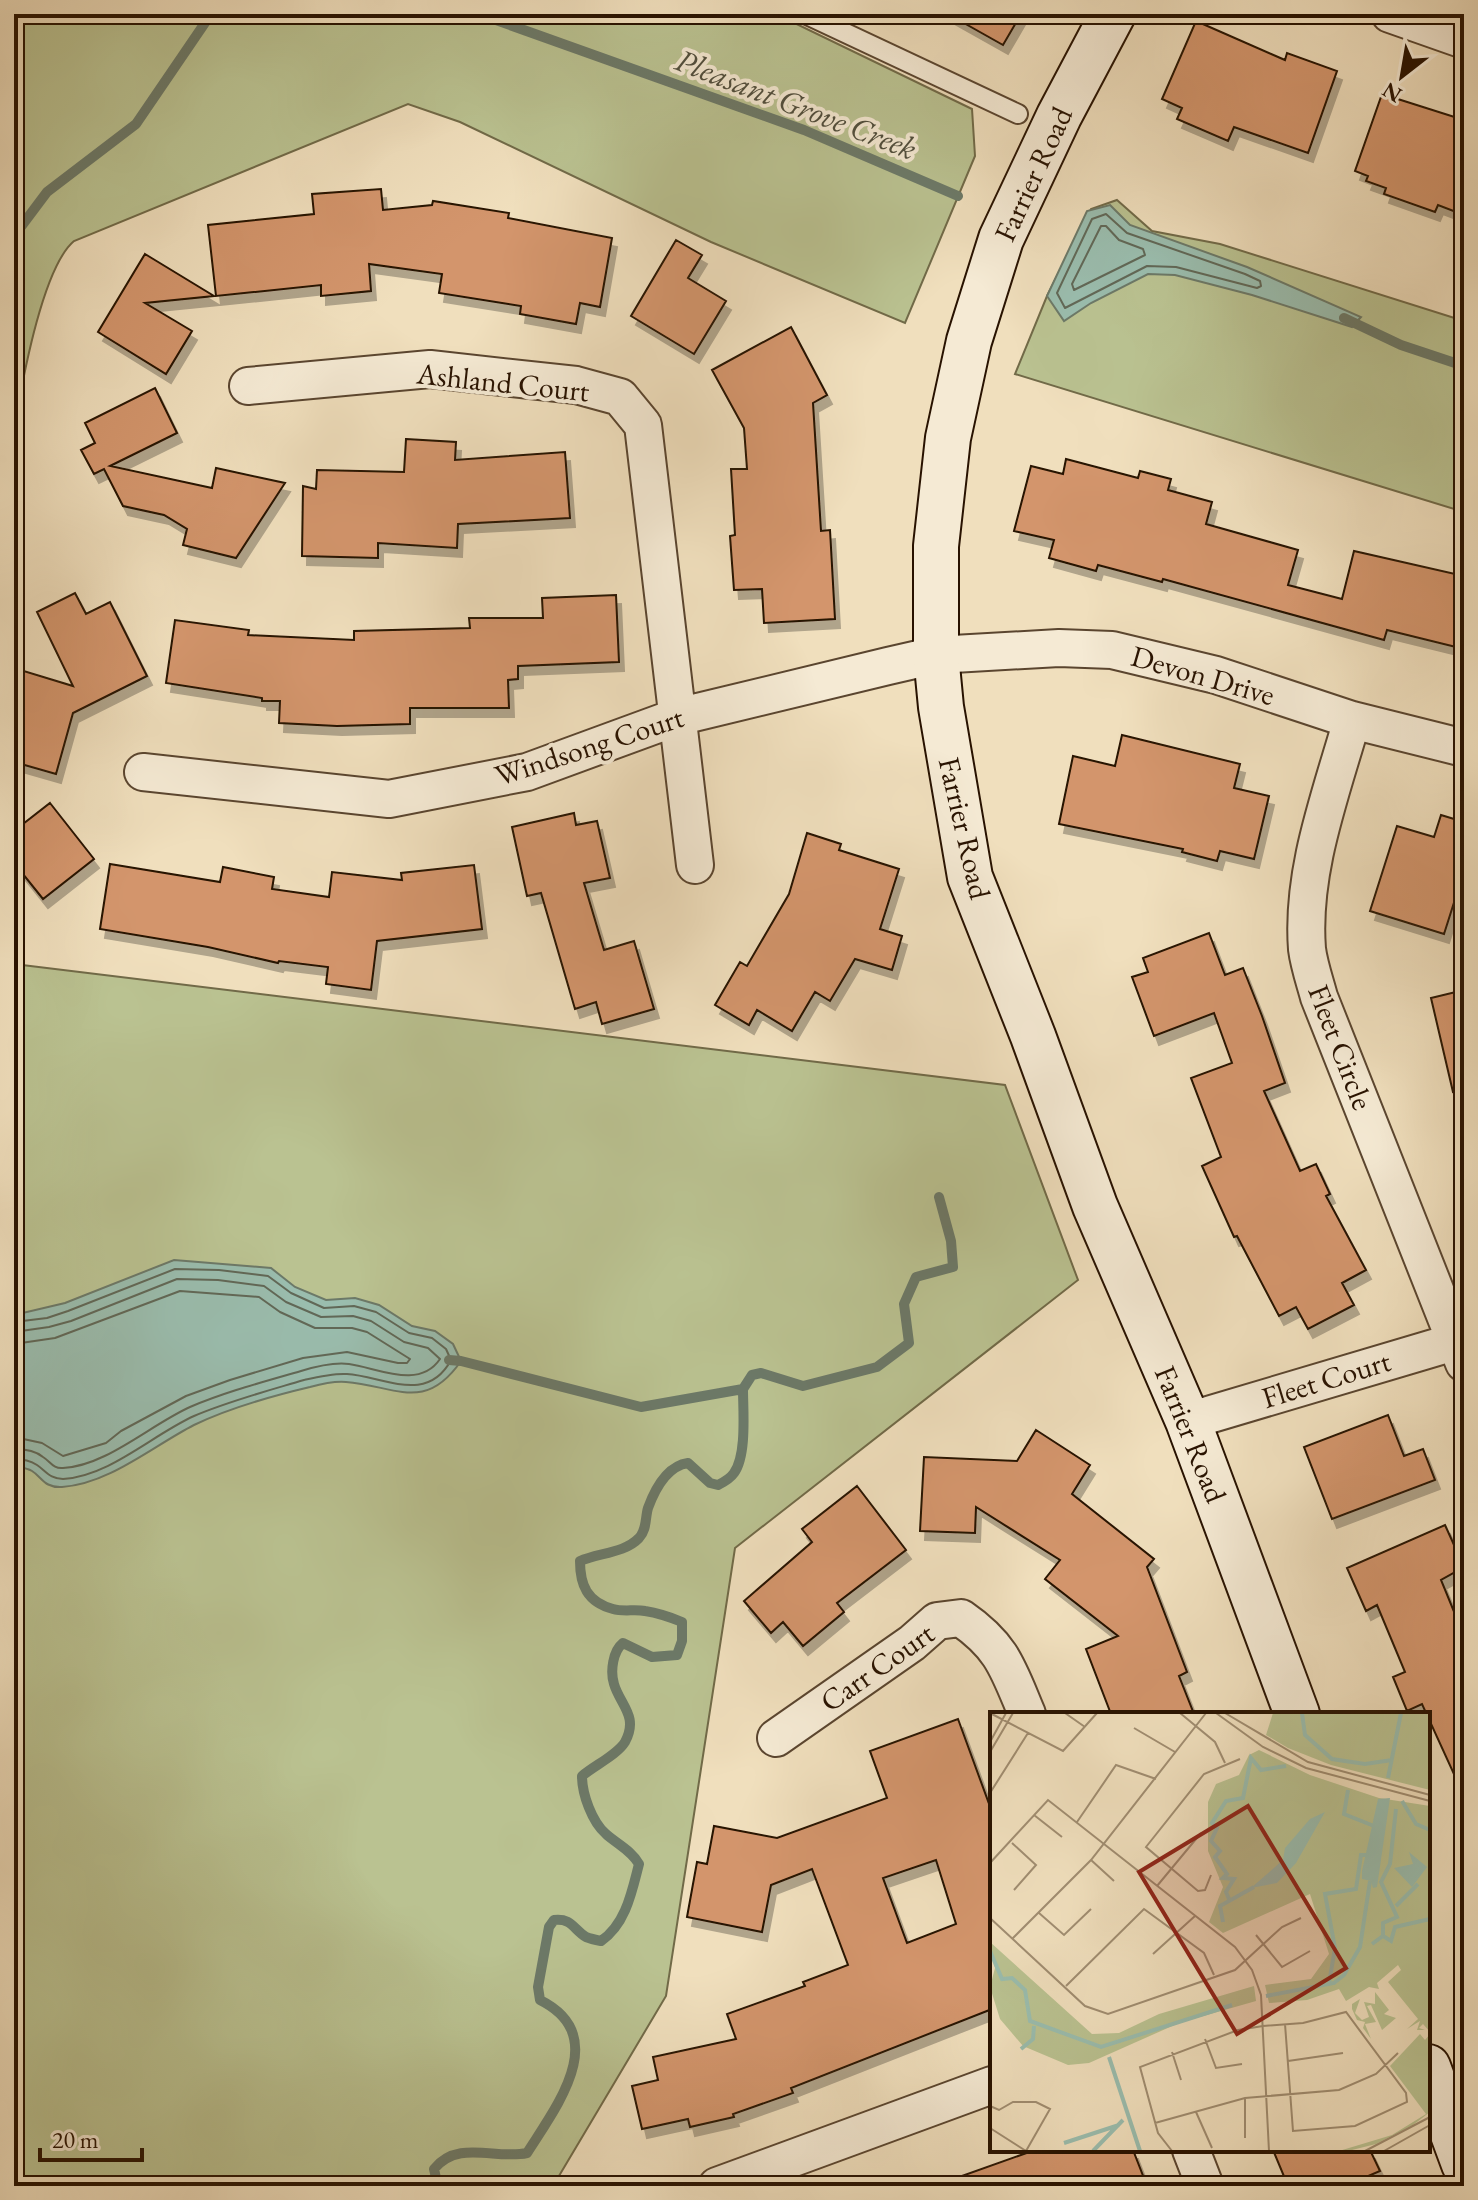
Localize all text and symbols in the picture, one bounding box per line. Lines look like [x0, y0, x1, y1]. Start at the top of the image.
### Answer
north arrow [1362, 36, 1442, 116]
water label: Pleasant Grove Creek [669, 39, 923, 169]
text: N [1377, 76, 1407, 110]
street label: Farrier Road [985, 100, 1082, 248]
street label: Ashland Court [414, 353, 592, 411]
street label: Devon Drive [1127, 636, 1279, 714]
street label: Windsong Court [490, 697, 689, 795]
street label: Farrier Road [930, 753, 1000, 903]
street label: Fleet Circle [1299, 979, 1383, 1115]
street label: Fleet Court [1257, 1341, 1396, 1417]
street label: Farrier Road [1146, 1360, 1236, 1509]
street label: Carr Court [812, 1613, 942, 1720]
inset map [990, 1712, 1430, 2152]
scale bar [40, 2112, 142, 2162]
text: 20 m [52, 2124, 99, 2155]

